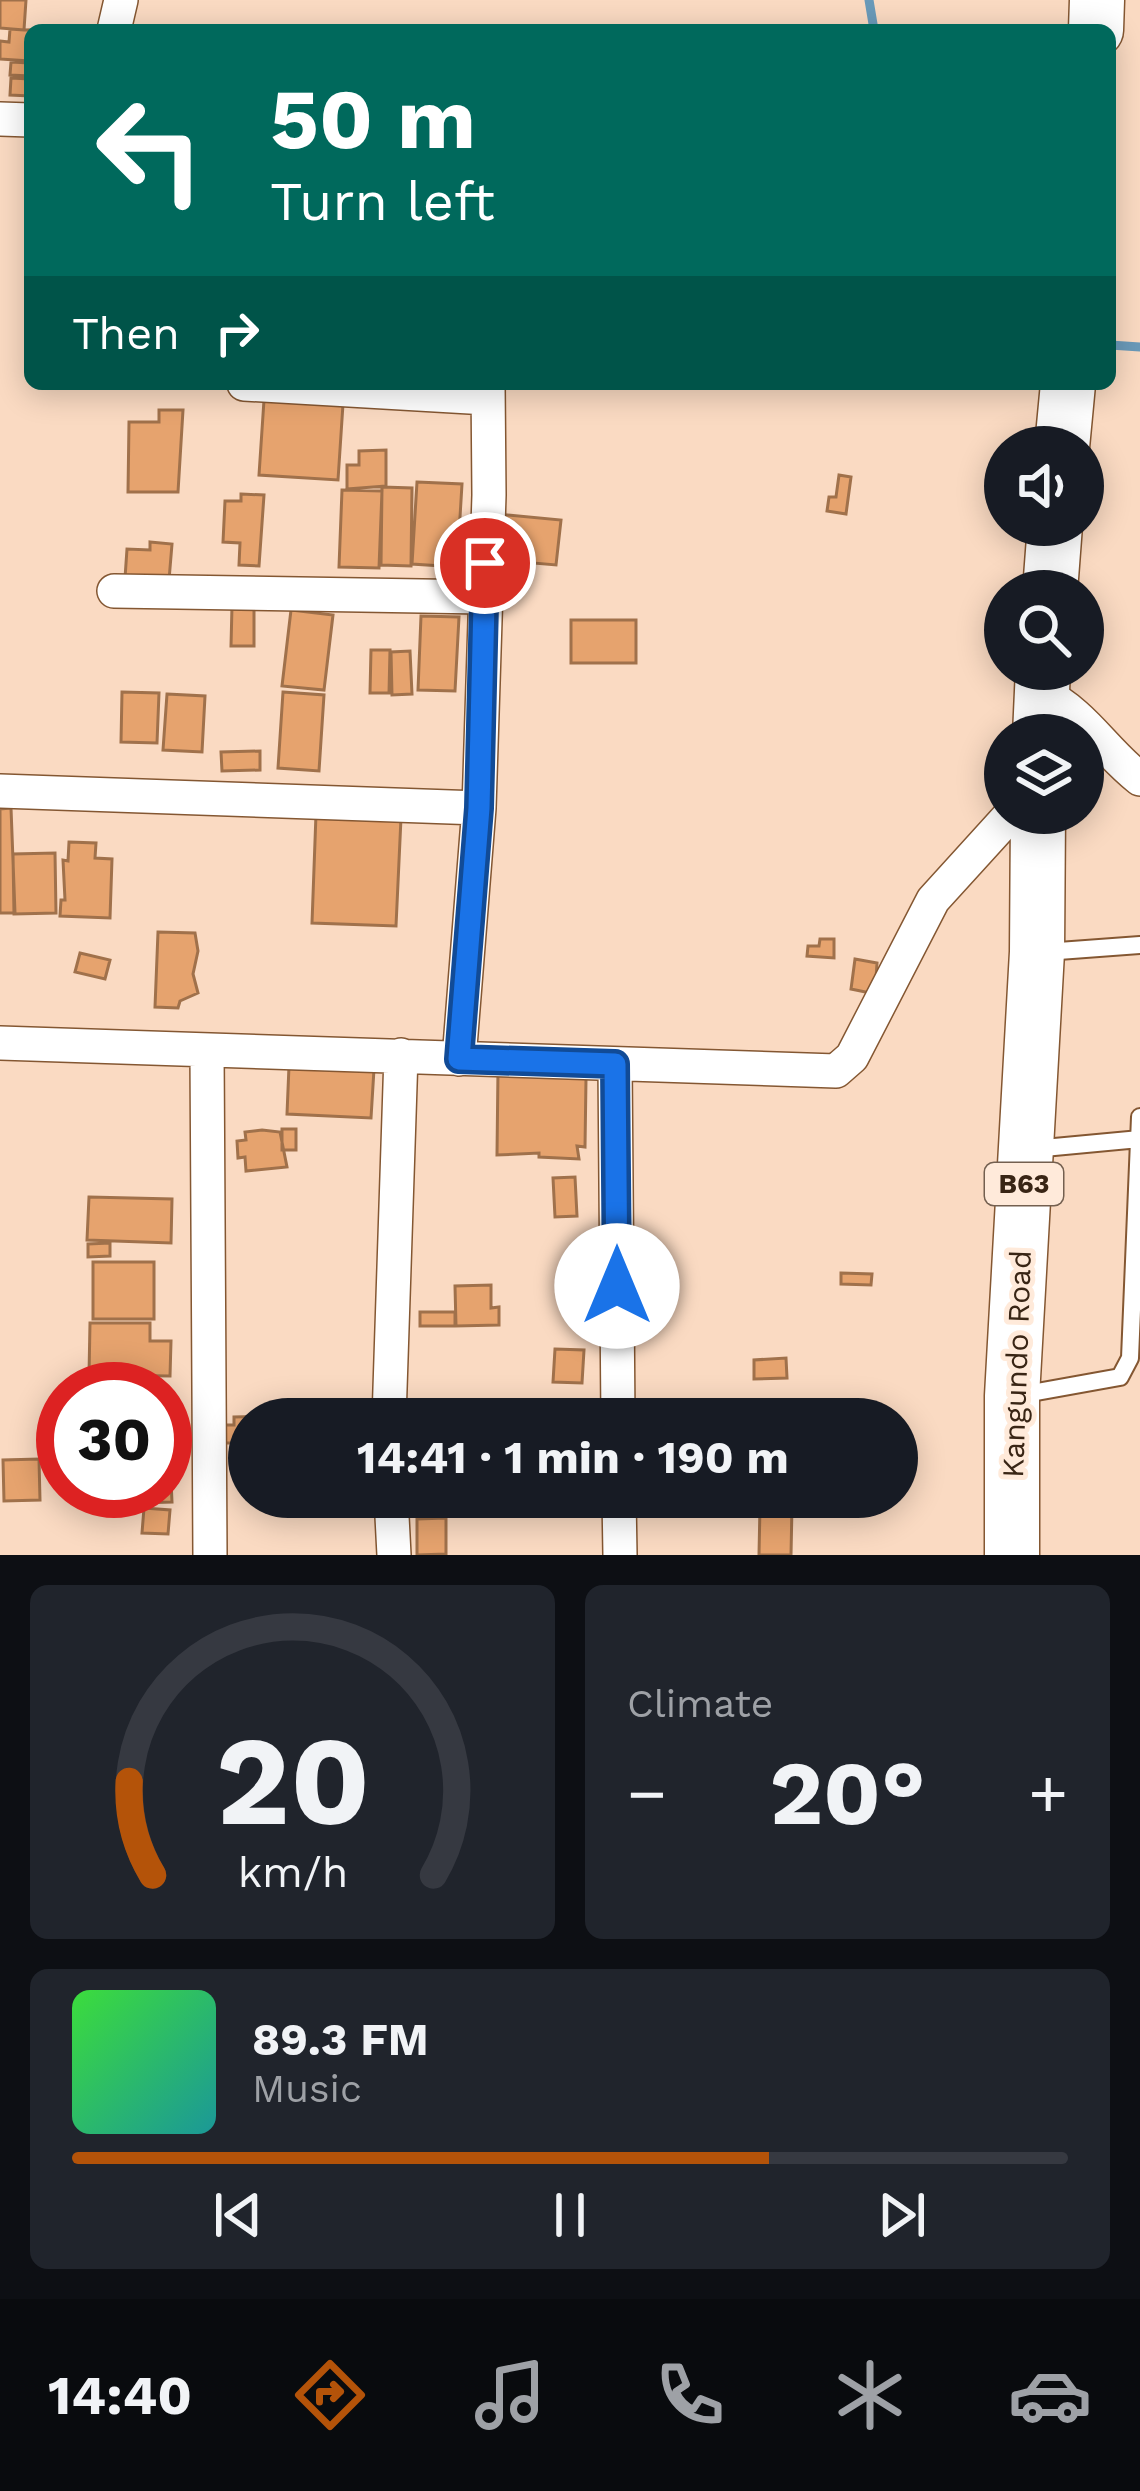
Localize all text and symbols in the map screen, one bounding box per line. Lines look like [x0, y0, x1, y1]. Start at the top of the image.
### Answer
text: 50 m [270, 70, 476, 168]
icon: left [72, 72, 228, 228]
text: Turn left [270, 170, 495, 233]
icon: right [204, 300, 270, 366]
text: Then [72, 307, 180, 360]
map controls [984, 426, 1104, 834]
button: sound [984, 426, 1104, 546]
pin [434, 512, 536, 614]
icon: arrive [452, 530, 518, 596]
button: search [984, 570, 1104, 690]
button: layers [984, 714, 1104, 834]
road number: B63 [985, 1163, 1063, 1205]
position arrow [554, 1223, 680, 1349]
street label: Kangundo Road [995, 1249, 1038, 1479]
speed limit sign: 30 [36, 1362, 192, 1518]
text: 14:41 · 1 min · 190 m [357, 1431, 789, 1484]
text: Climate [627, 1681, 773, 1726]
text: 20 [215, 1708, 370, 1854]
text: 20° [769, 1740, 926, 1846]
text: − [627, 1755, 667, 1832]
text: + [1028, 1755, 1068, 1832]
text: km/h [237, 1847, 348, 1897]
text: 89.3 FM [252, 2013, 429, 2066]
text: Music [252, 2066, 362, 2111]
icon: previous [205, 2182, 271, 2248]
icon: pause [537, 2182, 603, 2248]
icon: next [869, 2182, 935, 2248]
icon: directions [288, 2353, 372, 2437]
icon: music [468, 2353, 552, 2437]
icon: phone [648, 2353, 732, 2437]
icon: climate [828, 2353, 912, 2437]
icon: car [1008, 2353, 1092, 2437]
text: 14:40 [48, 2364, 192, 2427]

